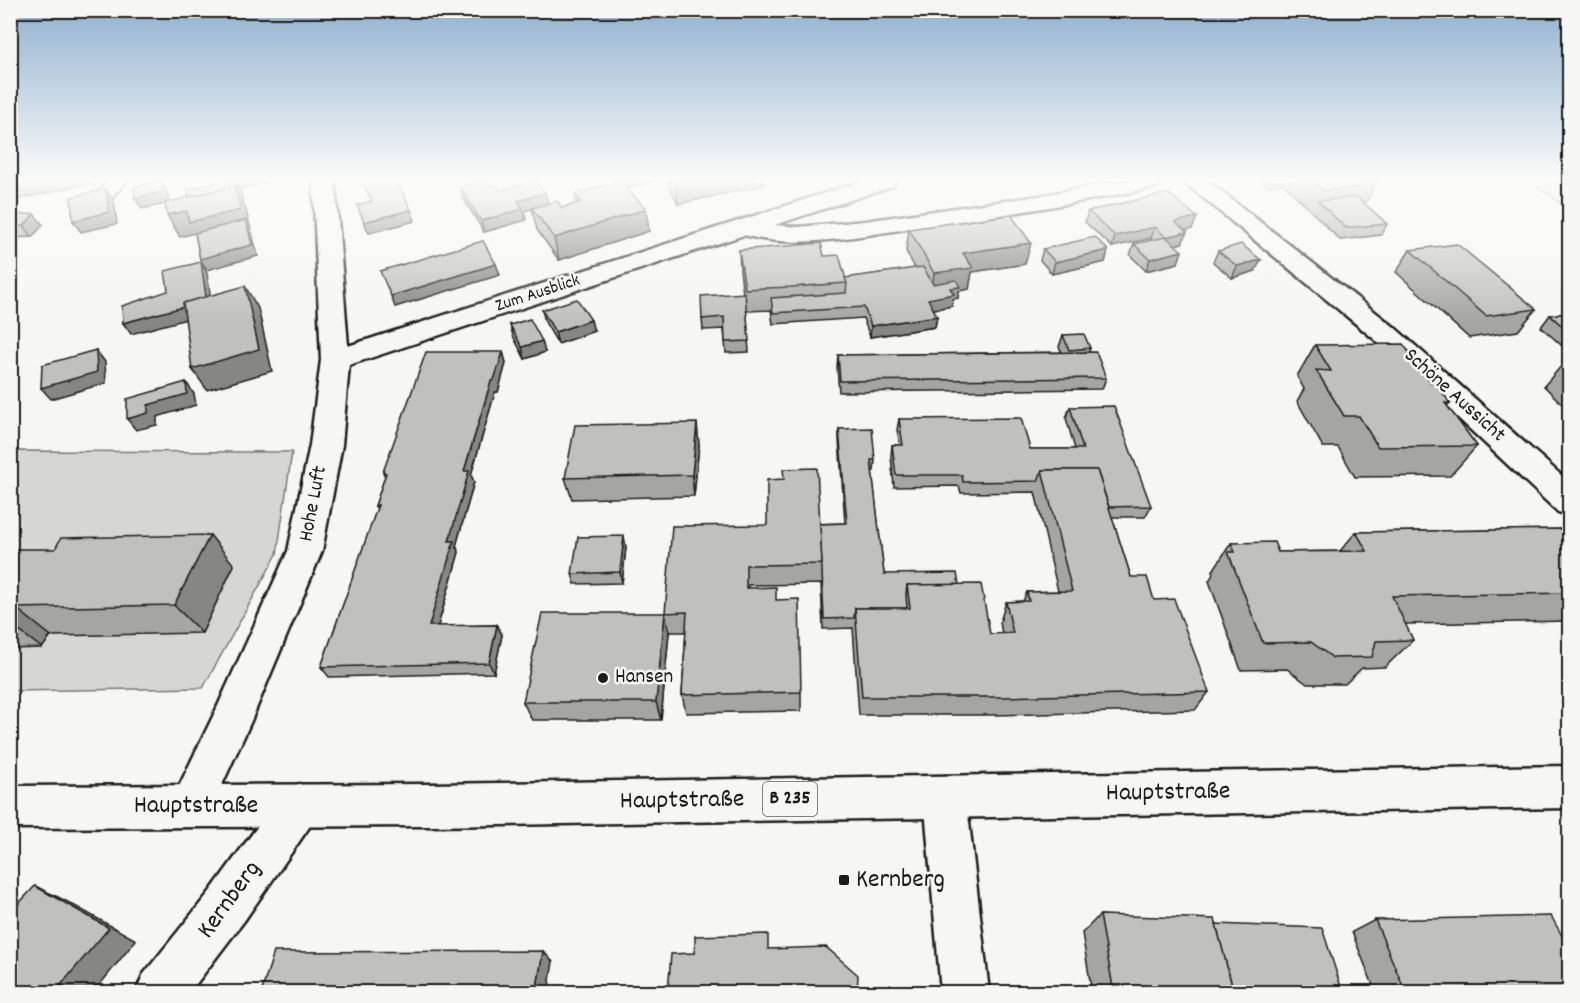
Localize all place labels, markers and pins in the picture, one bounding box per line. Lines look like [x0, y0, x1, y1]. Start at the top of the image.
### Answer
place label: Hansen [615, 663, 673, 693]
marker: Hansen [596, 671, 610, 685]
place label: Kernberg [856, 862, 945, 899]
marker: Kernberg [837, 873, 851, 887]

